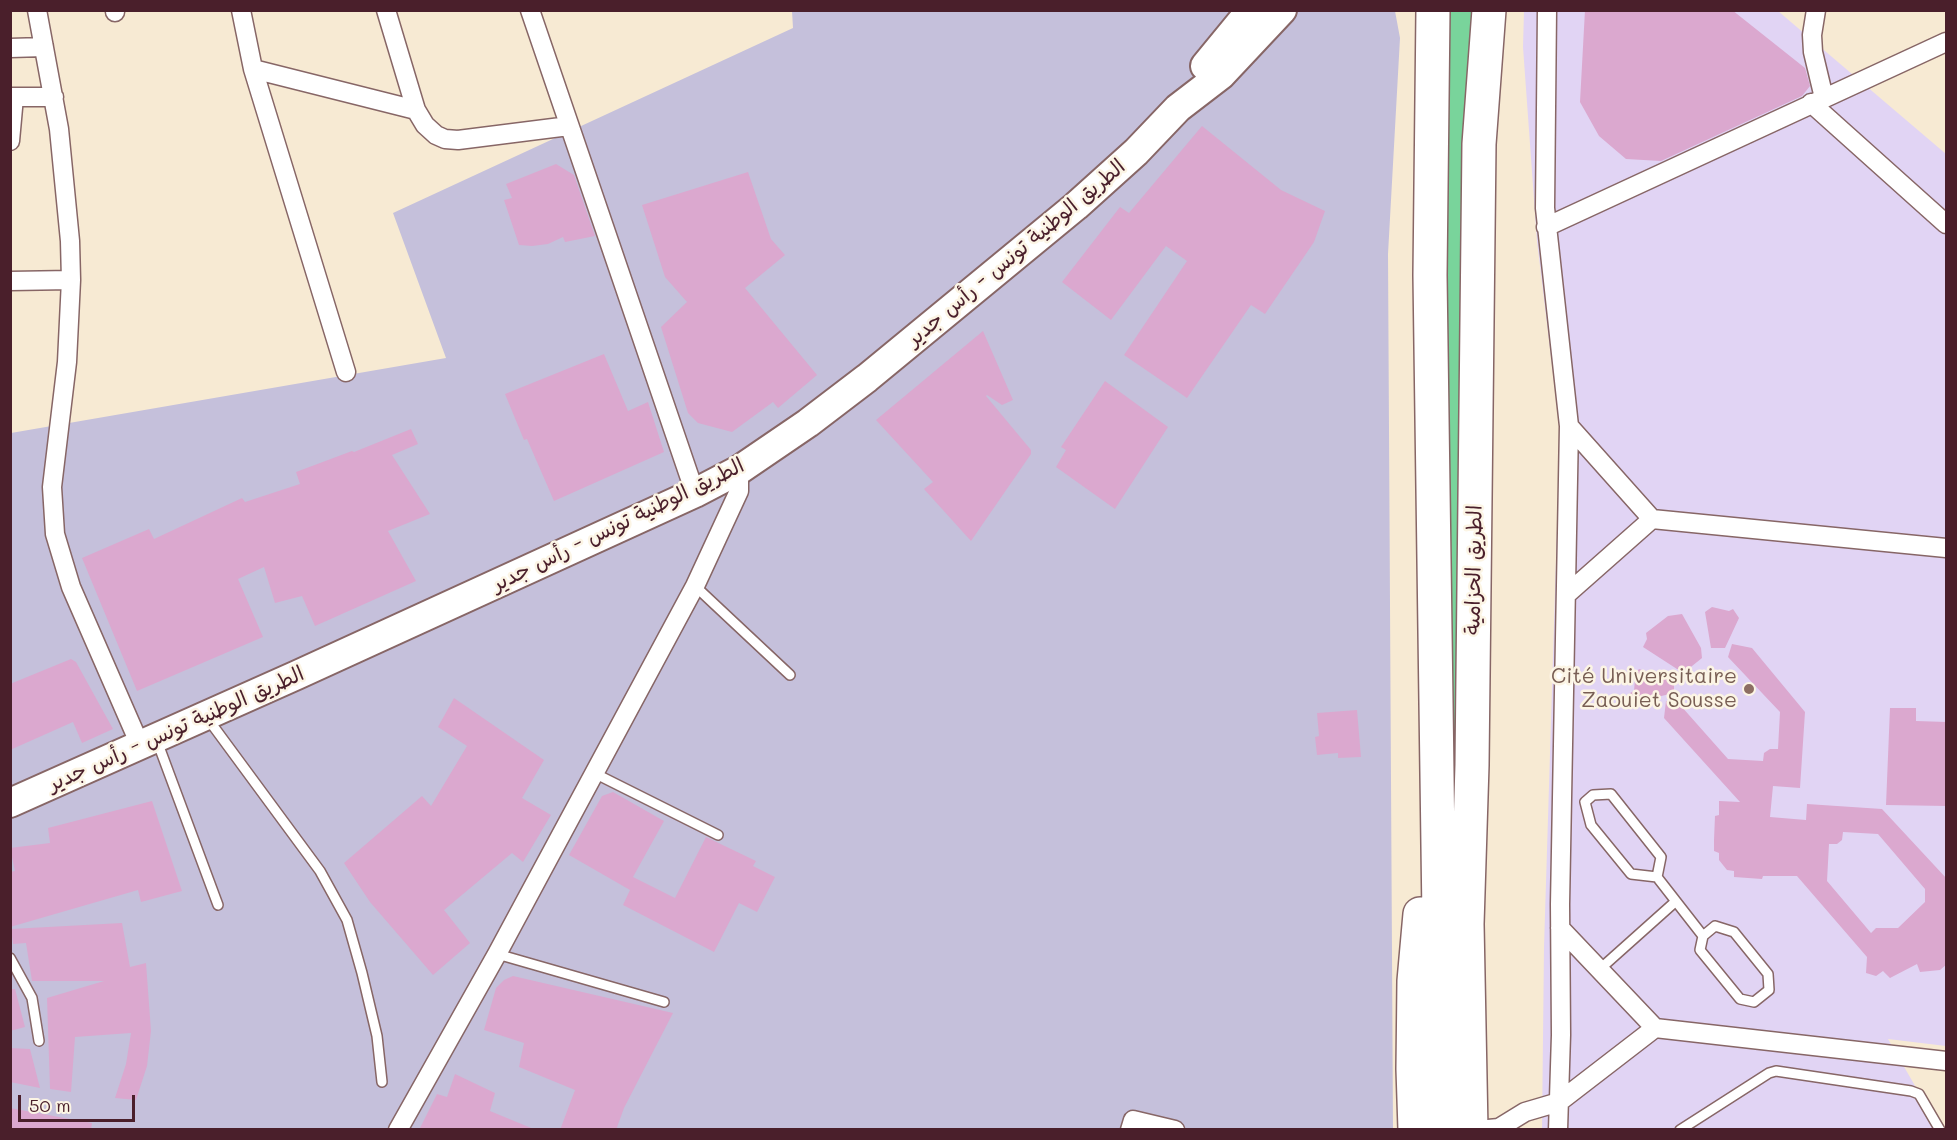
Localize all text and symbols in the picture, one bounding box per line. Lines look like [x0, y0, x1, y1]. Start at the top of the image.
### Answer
street label: الطريق الوطنية تونس - رأس جدير [901, 154, 1131, 352]
street label: الطريق الوطنية تونس - رأس جدير [488, 453, 748, 597]
street label: الطريق الحزامية [1460, 505, 1488, 635]
street label: الطريق الوطنية تونس - رأس جدير [44, 661, 308, 797]
place label: Cité Universitaire Zaouiet Sousse [1551, 664, 1737, 714]
marker: Cité Universitaire Zaouiet Sousse [1742, 682, 1756, 696]
scale bar [21, 1083, 138, 1121]
text: 50 m [29, 1093, 71, 1117]

